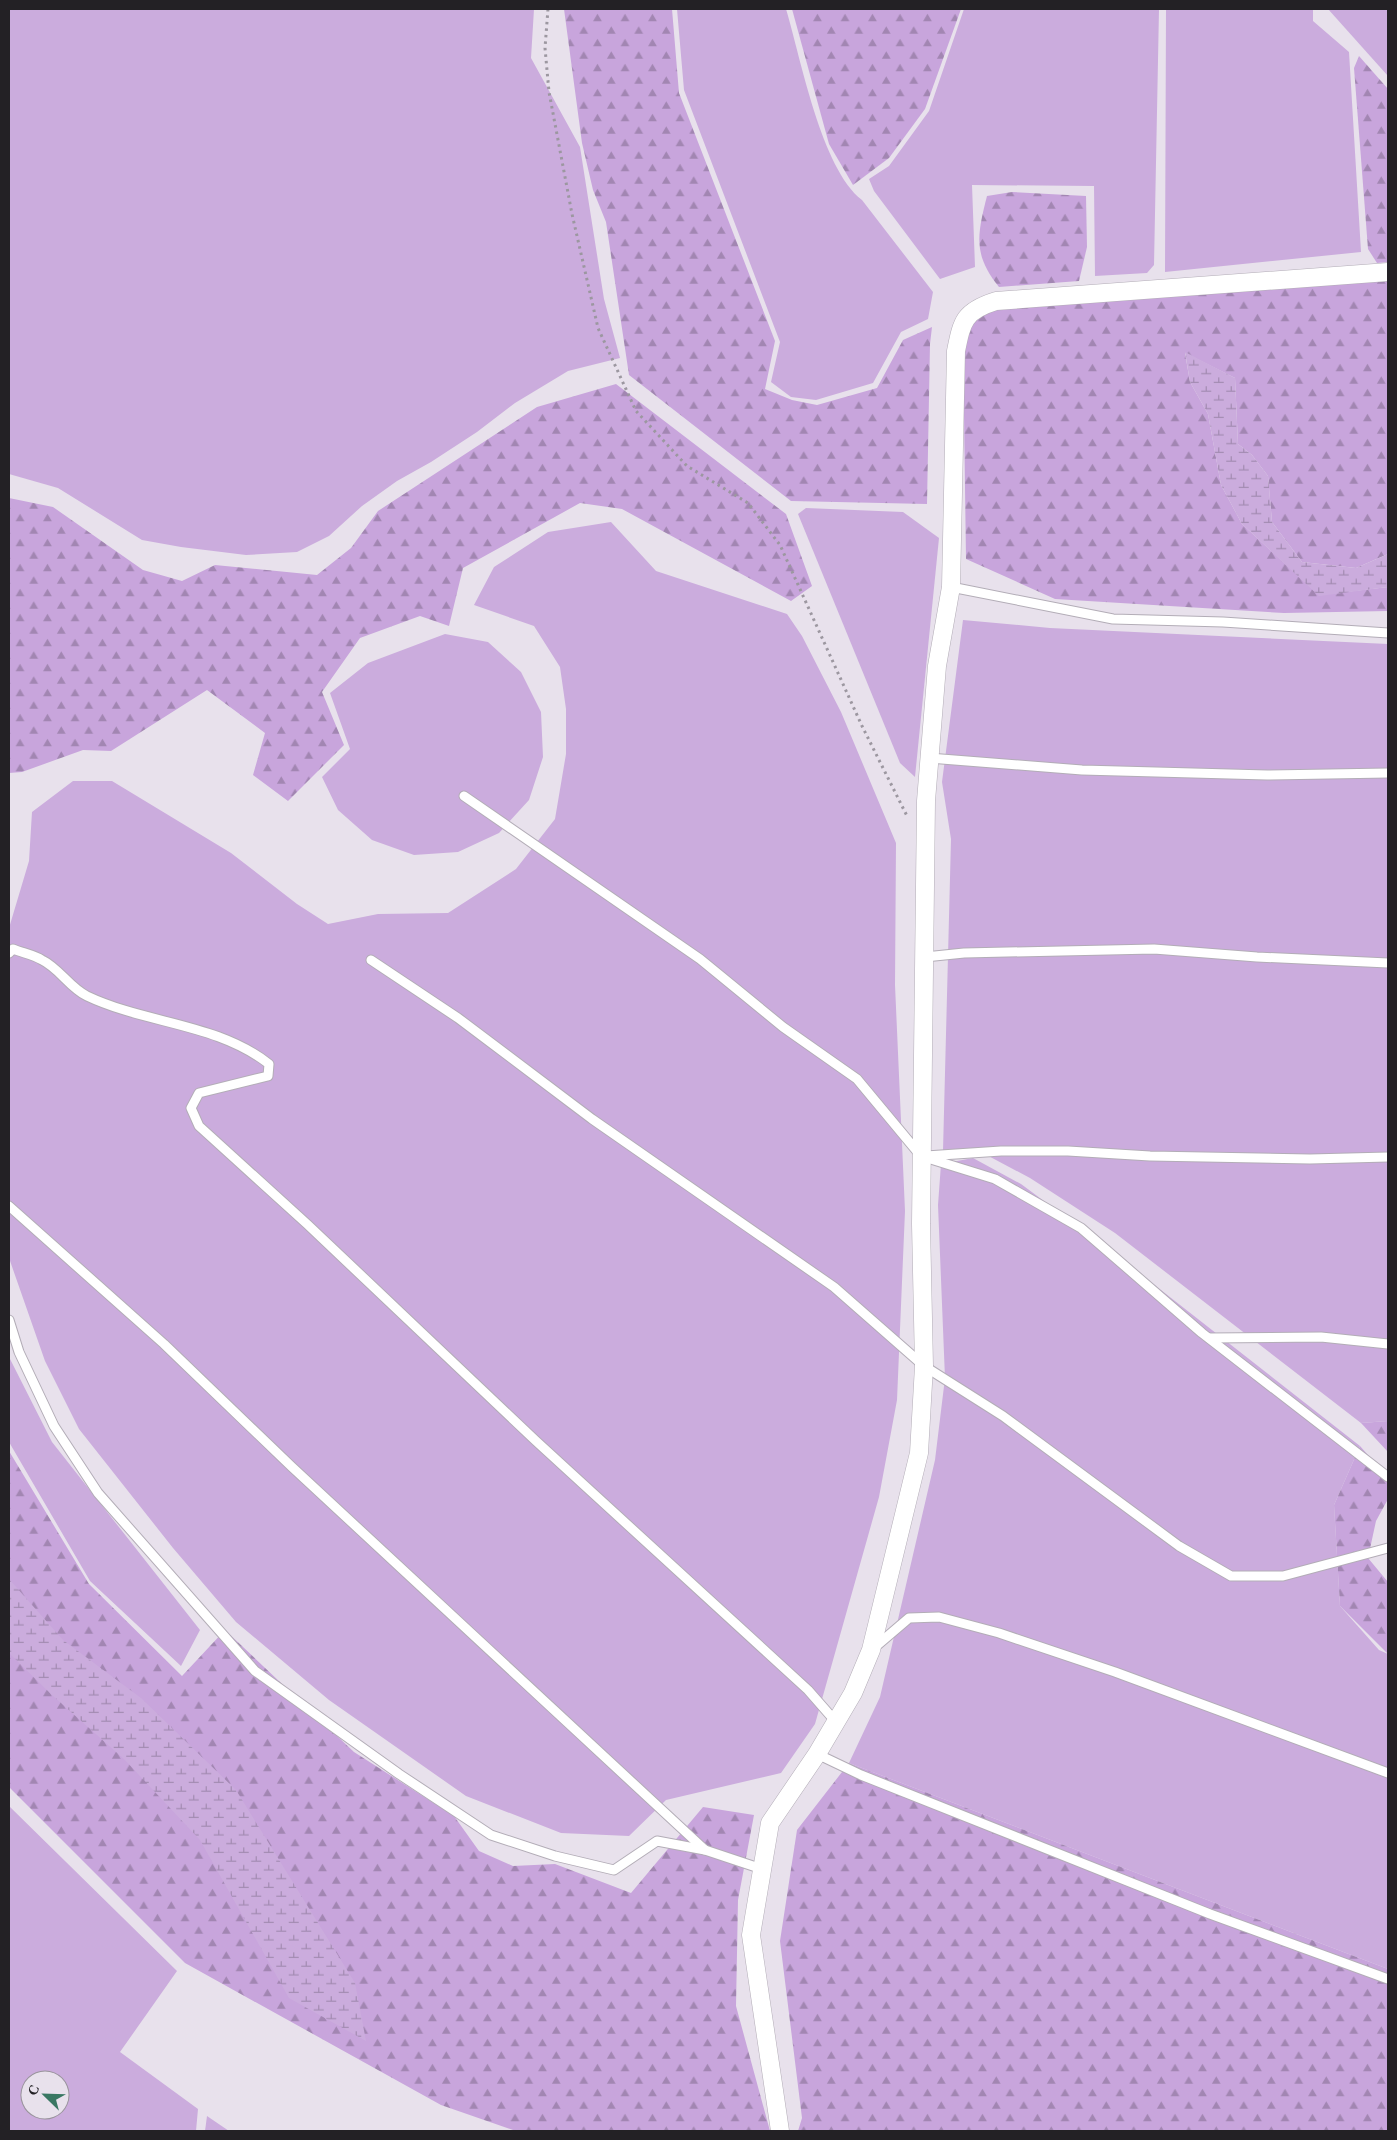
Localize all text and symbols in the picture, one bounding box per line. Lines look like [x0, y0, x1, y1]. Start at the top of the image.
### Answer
north arrow [20, 2070, 70, 2120]
text: С [22, 2081, 45, 2099]

